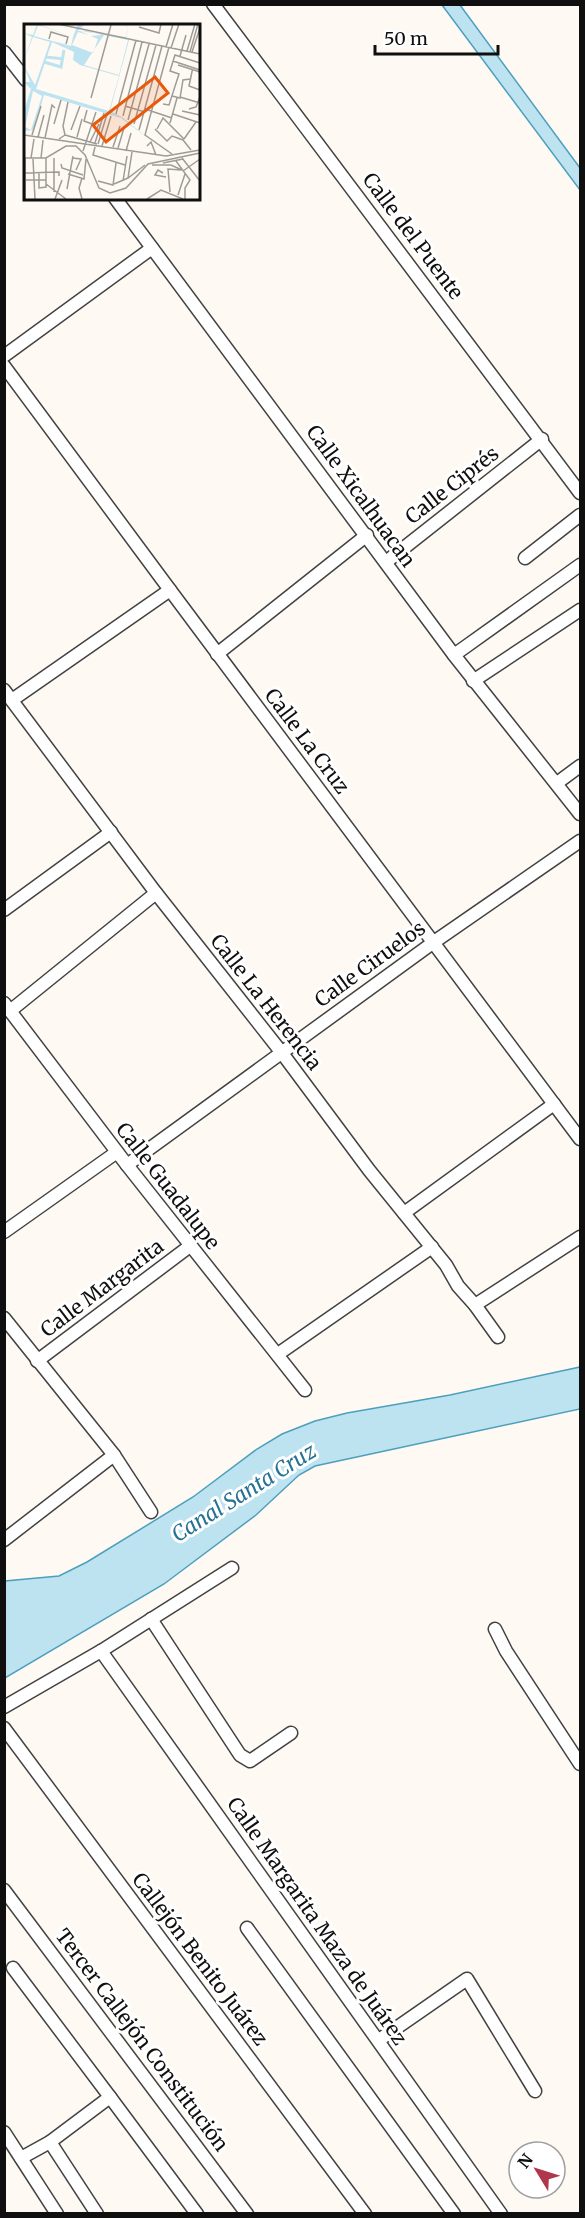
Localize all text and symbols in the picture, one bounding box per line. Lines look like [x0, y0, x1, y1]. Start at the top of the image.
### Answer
scale bar [375, 18, 498, 56]
inset map [24, 24, 200, 200]
text: 50 m [384, 27, 428, 50]
street label: Calle del Puente [358, 168, 469, 304]
street label: Calle Xicalhuacan [301, 420, 421, 572]
street label: Calle Ciprés [400, 440, 503, 529]
street label: Calle La Cruz [260, 683, 355, 798]
street label: Calle Ciruelos [310, 915, 430, 1012]
street label: Calle La Herencia [206, 929, 327, 1075]
street label: Calle Guadalupe [111, 1117, 226, 1254]
street label: Calle Margarita [35, 1233, 168, 1342]
water label: Canal Santa Cruz [166, 1437, 321, 1548]
street label: Calle Margarita Maza de Juárez [222, 1792, 413, 2050]
street label: Callejón Benito Juárez [127, 1867, 274, 2050]
street label: Tercer Callejón Constitución [51, 1924, 234, 2156]
north arrow [507, 2140, 567, 2200]
text: N [513, 2149, 537, 2172]

